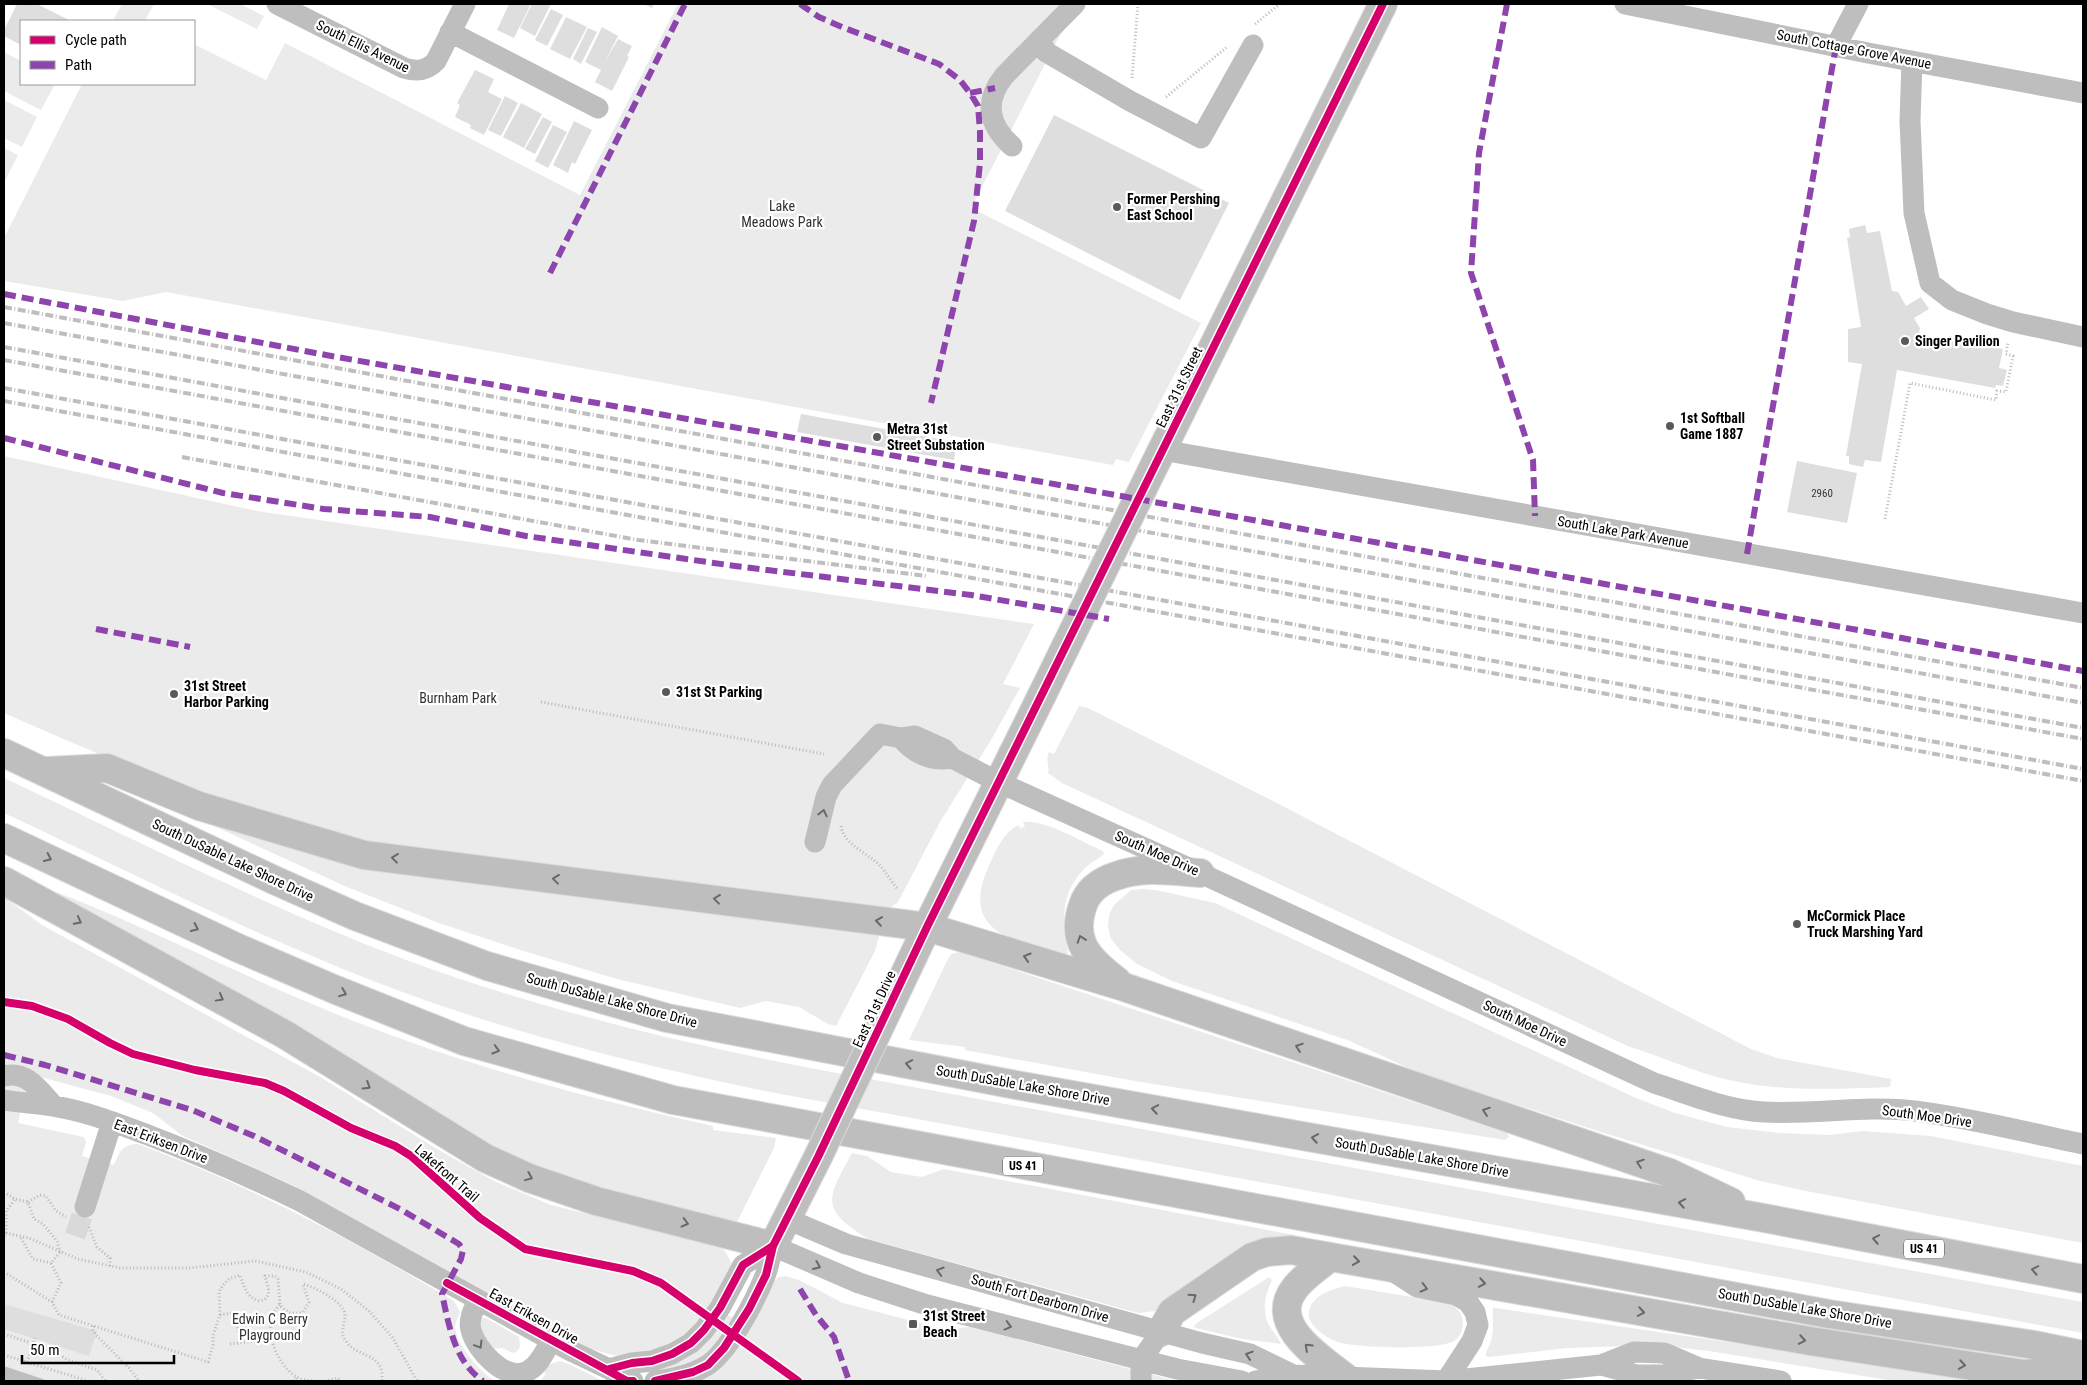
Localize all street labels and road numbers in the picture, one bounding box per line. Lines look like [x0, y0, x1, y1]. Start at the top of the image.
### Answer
street label: South Ellis Avenue [314, 17, 413, 76]
street label: South Cottage Grove Avenue [1775, 26, 1933, 72]
street label: East 31st Street [1153, 344, 1205, 430]
street label: South Lake Park Avenue [1556, 513, 1690, 551]
street label: South DuSable Lake Shore Drive [150, 816, 317, 905]
street label: South Moe Drive [1112, 827, 1202, 879]
street label: East 31st Drive [849, 968, 899, 1050]
street label: South DuSable Lake Shore Drive [525, 969, 699, 1031]
street label: South Moe Drive [1481, 997, 1570, 1050]
street label: South DuSable Lake Shore Drive [935, 1062, 1111, 1108]
street label: South Moe Drive [1881, 1102, 1973, 1130]
street label: East Eriksen Drive [112, 1116, 210, 1166]
street label: South DuSable Lake Shore Drive [1334, 1134, 1510, 1180]
street label: Lakefront Trail [412, 1141, 482, 1205]
road number: US 41 [1003, 1156, 1043, 1176]
road number: US 41 [1904, 1240, 1944, 1258]
street label: South Fort Dearborn Drive [969, 1271, 1111, 1325]
street label: East Eriksen Drive [487, 1285, 582, 1347]
street label: South DuSable Lake Shore Drive [1717, 1285, 1893, 1331]

